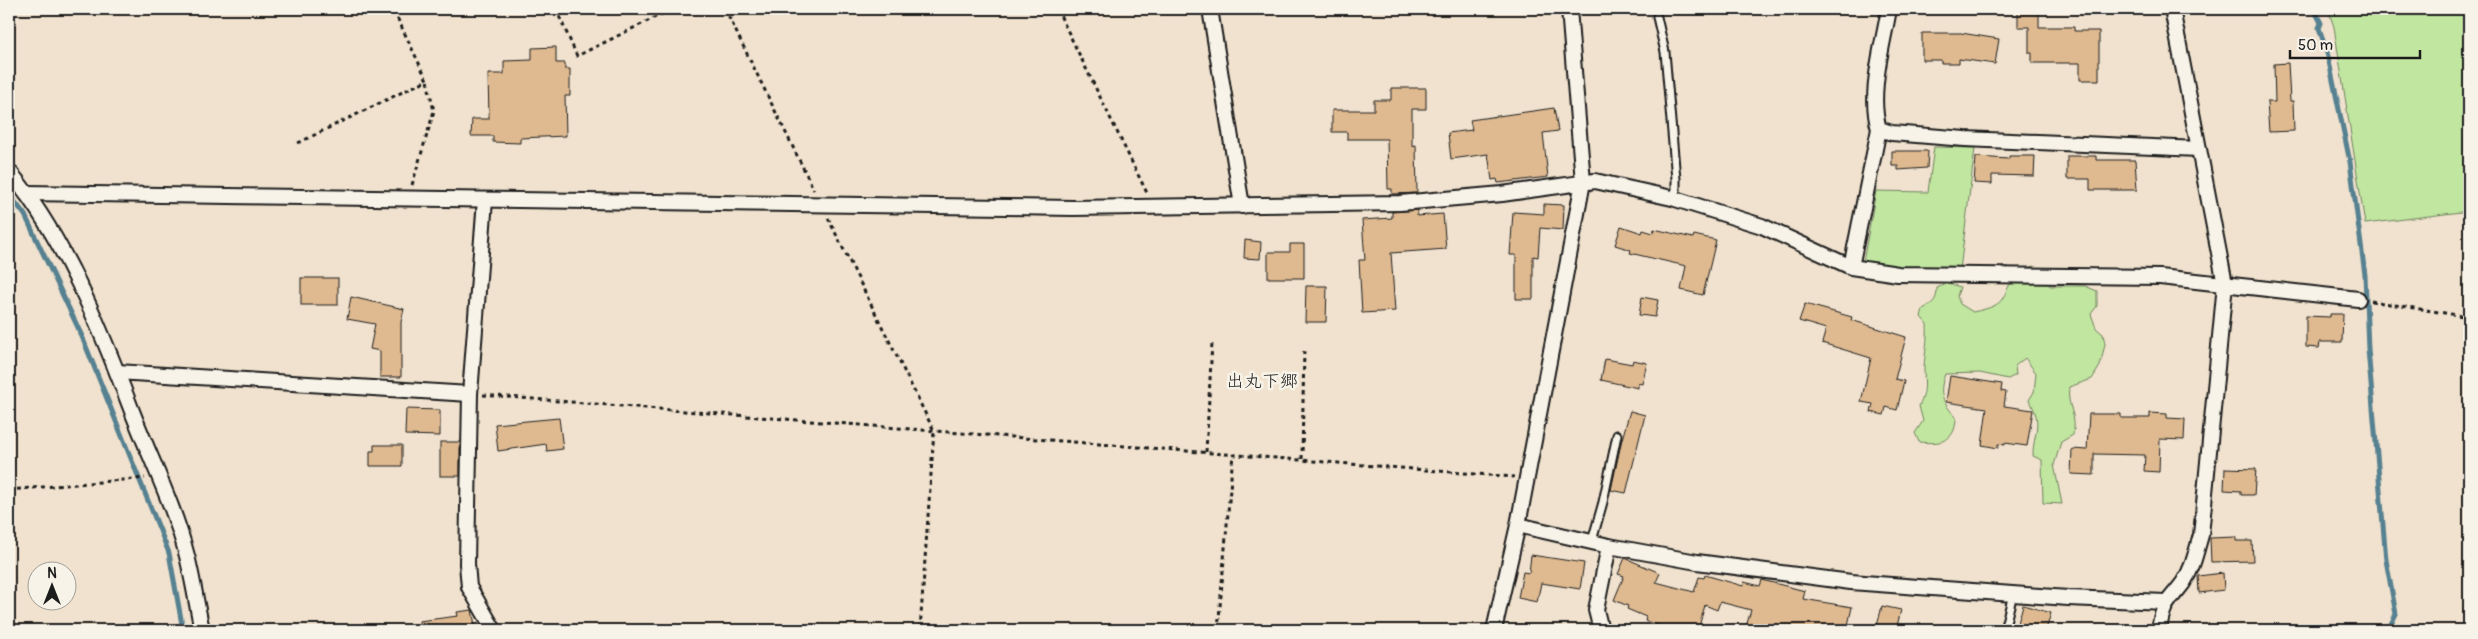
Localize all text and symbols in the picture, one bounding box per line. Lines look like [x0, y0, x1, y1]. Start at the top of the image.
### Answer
scale bar [2290, 28, 2420, 60]
text: 50 m [2298, 36, 2333, 55]
district label: 出丸下郷 [1226, 370, 1298, 393]
north arrow [28, 562, 78, 612]
text: N [47, 565, 57, 582]

